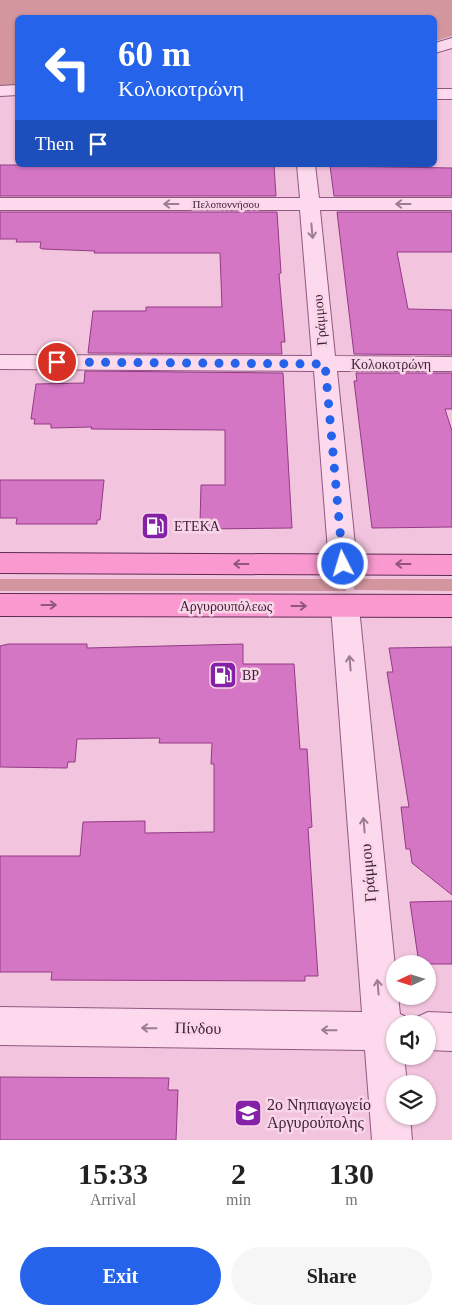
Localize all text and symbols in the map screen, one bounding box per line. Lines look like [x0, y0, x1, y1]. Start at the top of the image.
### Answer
icon: left [35, 35, 100, 100]
text: 60 m [118, 35, 191, 74]
text: Κολοκοτρώνη [118, 76, 244, 101]
icon: arrive [84, 130, 112, 158]
text: Then [35, 133, 74, 154]
street label: Πελοποννήσου [192, 198, 260, 210]
one-way arrow [163, 199, 180, 209]
one-way arrow [396, 199, 412, 209]
one-way arrow [307, 223, 317, 239]
street label: Γράμμου [310, 294, 330, 346]
pin [36, 341, 78, 383]
icon: arrive [43, 348, 71, 376]
street label: Κολοκοτρώνη [351, 357, 431, 372]
fuel station icon: ΕΤΕΚΑ [140, 511, 170, 541]
place label: ΕΤΕΚΑ [174, 519, 221, 534]
position arrow [316, 537, 368, 589]
one-way arrow [233, 559, 250, 569]
one-way arrow [396, 559, 412, 569]
street label: Αργυρουπόλεως [180, 599, 273, 614]
one-way arrow [40, 600, 56, 610]
one-way arrow [290, 602, 306, 611]
one-way arrow [345, 655, 354, 671]
fuel station icon: BP [208, 660, 238, 690]
place label: BP [242, 668, 259, 683]
one-way arrow [359, 817, 369, 833]
street label: Γράμμου [357, 843, 380, 903]
north arrow [386, 955, 436, 1005]
map controls [386, 955, 436, 1125]
one-way arrow [374, 979, 383, 995]
button: sound [386, 1015, 436, 1065]
street label: Πίνδου [175, 1019, 221, 1037]
one-way arrow [141, 1023, 157, 1032]
one-way arrow [321, 1025, 338, 1035]
button: layers [386, 1075, 436, 1125]
place label: 2ο Νηπιαγωγείο Αργυρούπολης [267, 1096, 371, 1132]
school or university icon: 2ο Νηπιαγωγείο Αργυρούπολης [233, 1098, 263, 1128]
text: 15:33 [78, 1157, 148, 1190]
text: 2 [231, 1157, 246, 1190]
text: 130 [329, 1157, 374, 1190]
text: Arrival [90, 1191, 136, 1208]
text: min [226, 1191, 251, 1208]
text: m [345, 1191, 358, 1208]
button: Exit [20, 1247, 221, 1305]
button: Share [231, 1247, 432, 1305]

